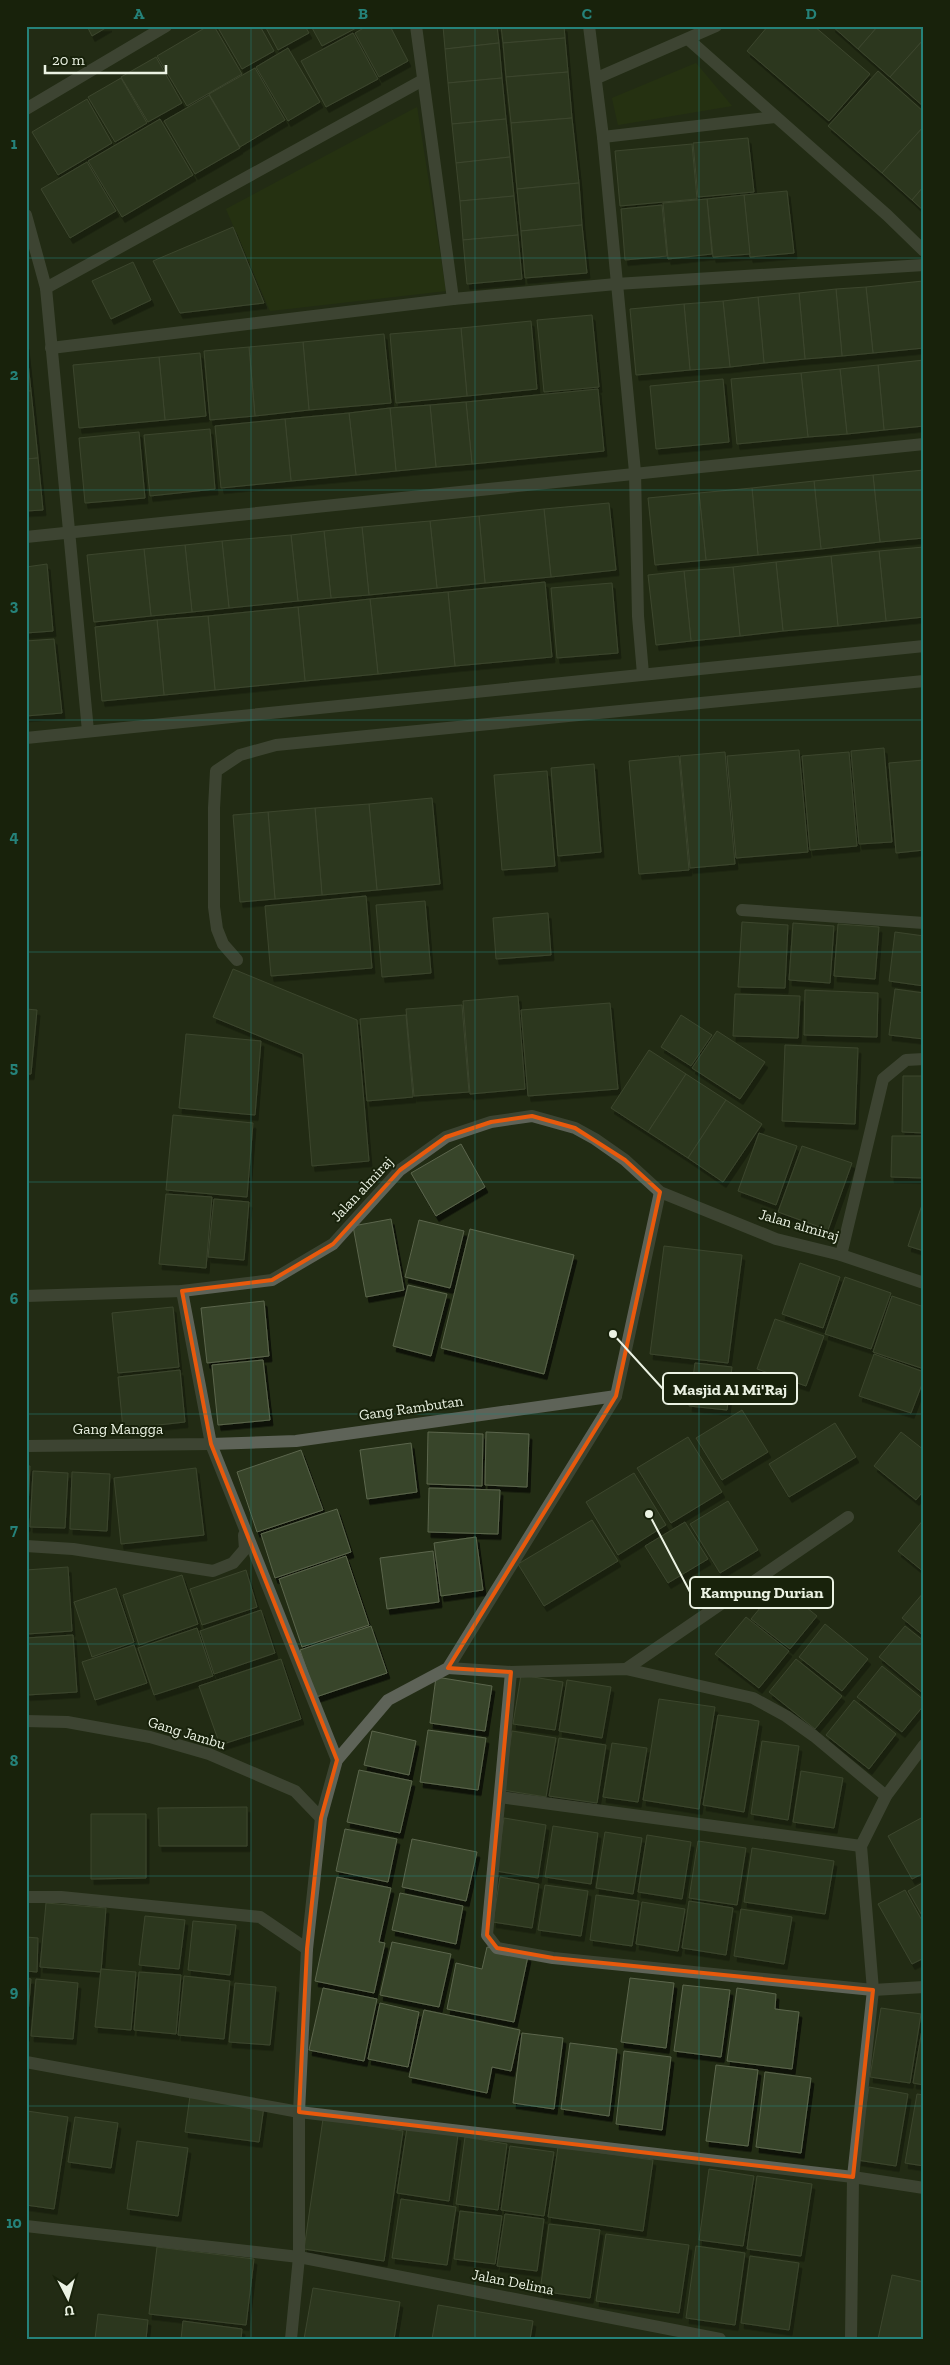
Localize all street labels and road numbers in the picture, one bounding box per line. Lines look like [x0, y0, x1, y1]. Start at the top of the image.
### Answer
street label: Jalan almiraj [327, 1153, 397, 1225]
street label: Jalan almiraj [757, 1205, 841, 1245]
street label: Gang Rambutan [358, 1392, 465, 1424]
street label: Gang Mangga [73, 1420, 163, 1438]
street label: Gang Jambu [146, 1713, 229, 1754]
street label: Jalan Delima [471, 2265, 555, 2299]

